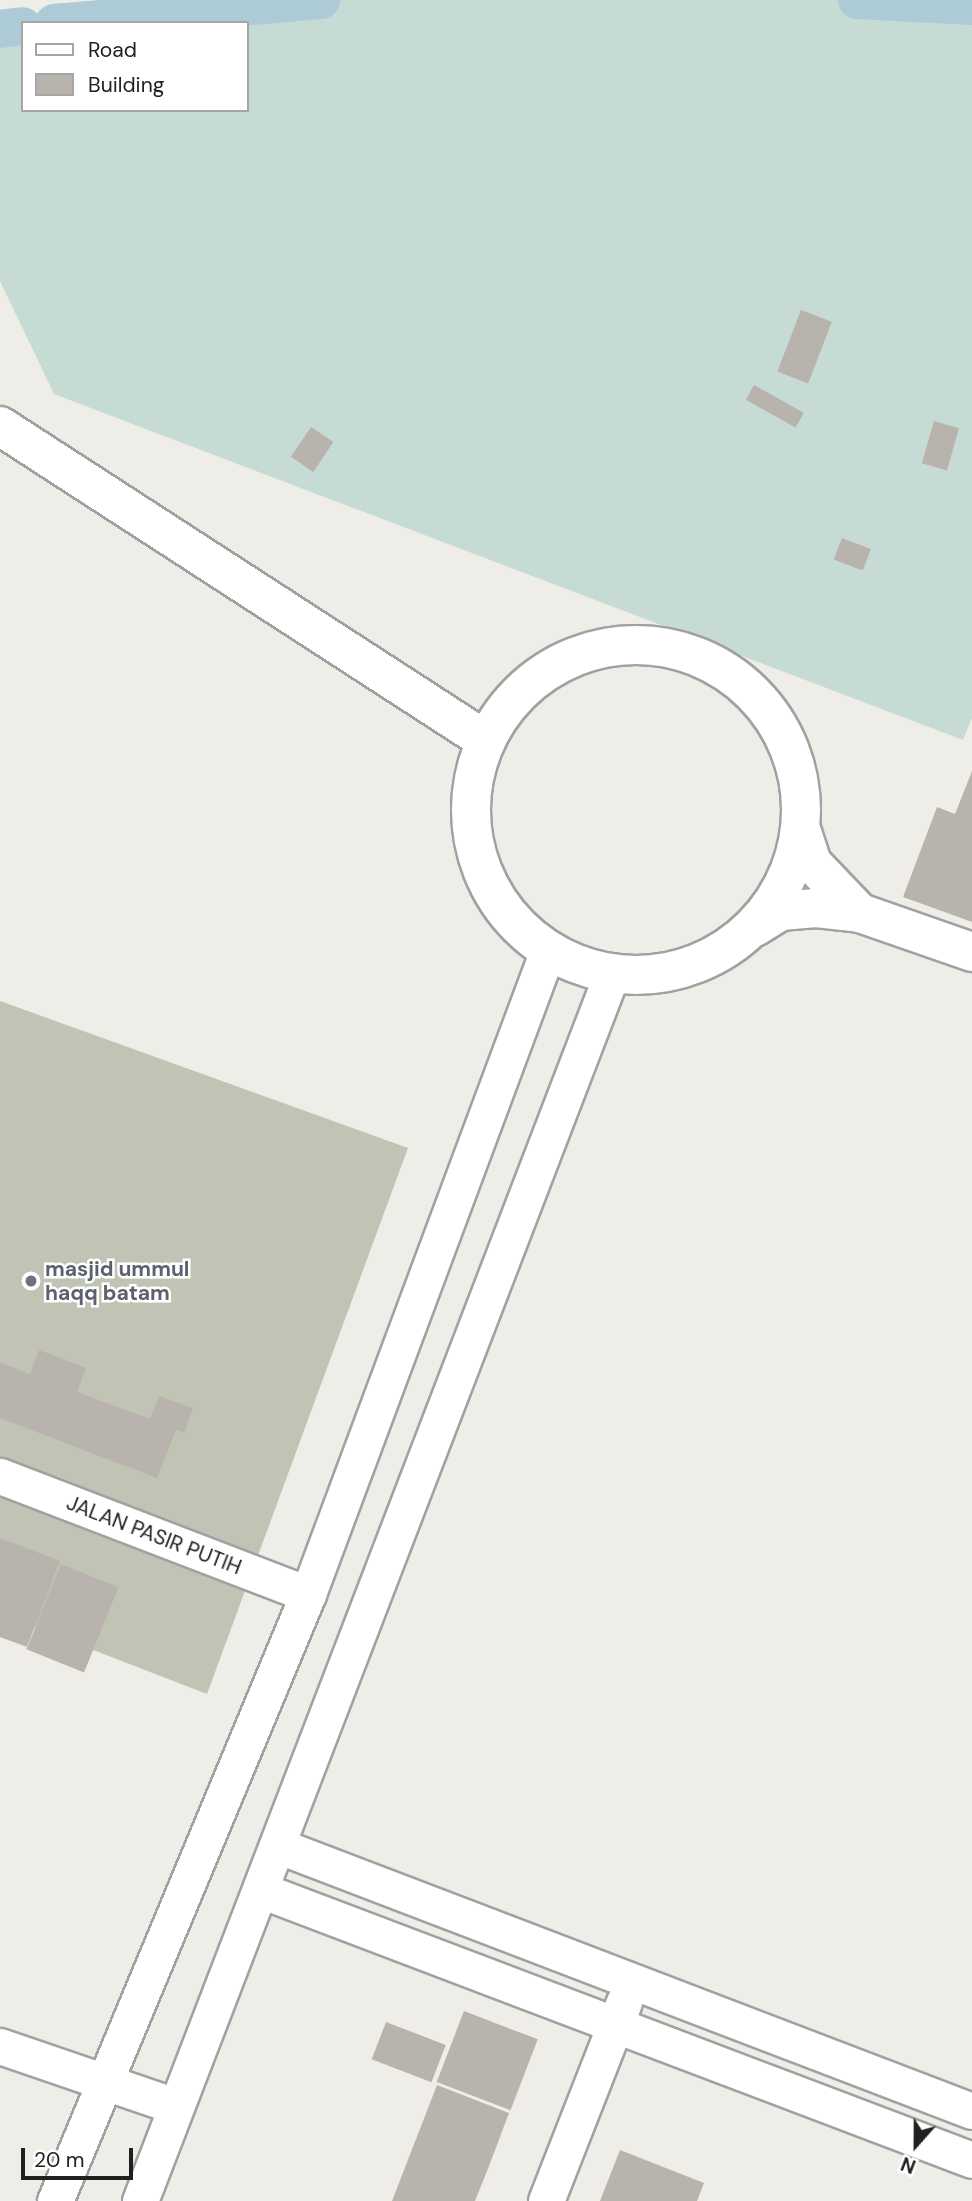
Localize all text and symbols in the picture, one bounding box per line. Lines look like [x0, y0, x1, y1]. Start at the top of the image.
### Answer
legend [21, 21, 248, 112]
text: Road [88, 36, 137, 64]
text: Building [88, 71, 164, 99]
place label: masjid ummul haqq batam [45, 1256, 189, 1306]
marker: masjid ummul haqq batam [23, 1273, 39, 1289]
street label: JALAN PASIR PUTIH [63, 1490, 245, 1580]
north arrow [881, 2110, 951, 2180]
scale bar [24, 2134, 136, 2178]
text: 20 m [34, 2146, 85, 2174]
text: N [897, 2151, 919, 2179]

